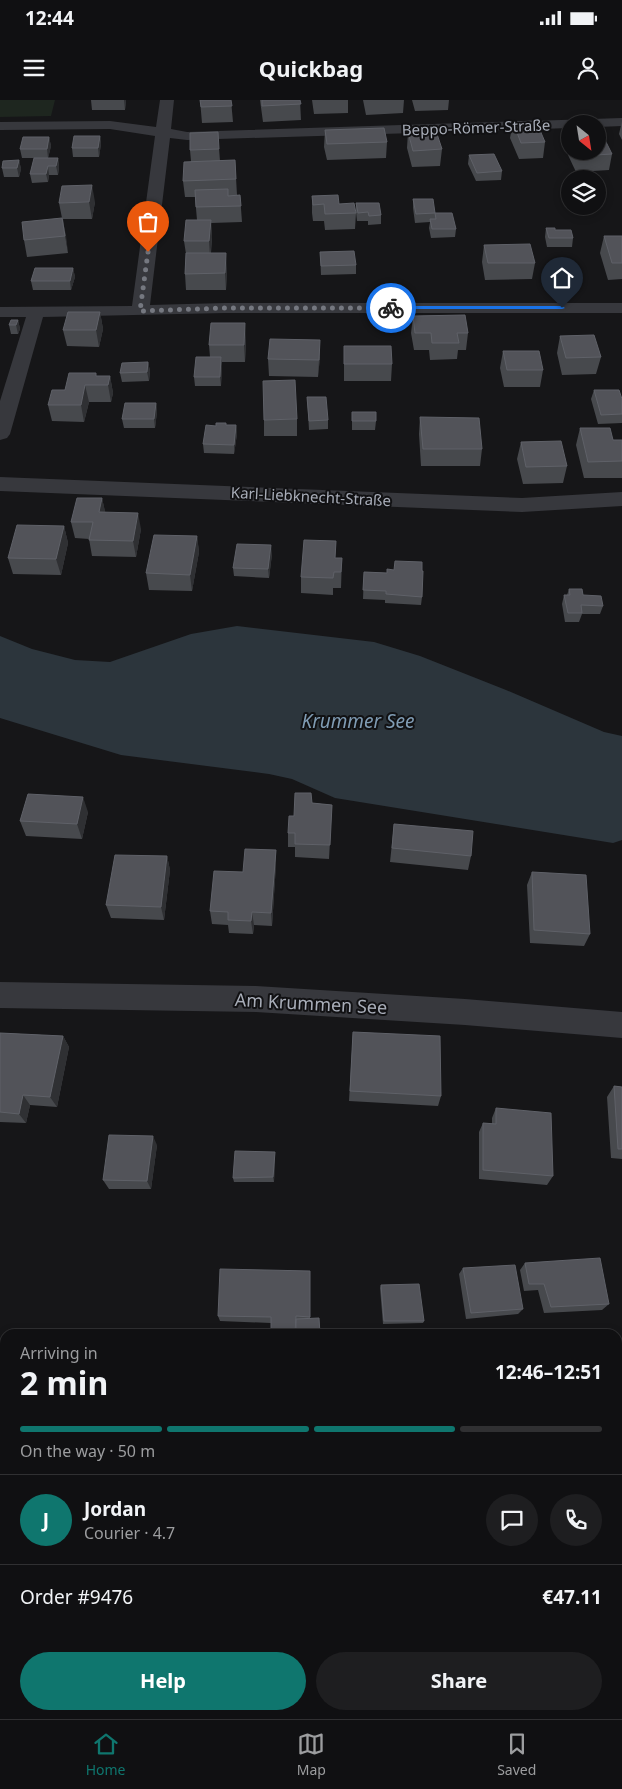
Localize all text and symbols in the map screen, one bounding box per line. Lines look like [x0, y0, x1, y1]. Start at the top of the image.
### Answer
text: 12:44 [25, 5, 74, 31]
text: Quickbag [259, 53, 363, 83]
icon: menu [20, 54, 48, 82]
icon: person [574, 54, 602, 82]
street label: Beppo-Römer-Straße [402, 114, 550, 140]
north arrow [561, 115, 606, 160]
map controls [561, 115, 606, 215]
button: layers [561, 170, 606, 215]
pin [127, 201, 169, 252]
icon: bag [134, 208, 162, 236]
pin [541, 257, 583, 308]
icon: home [548, 264, 576, 292]
courier [366, 283, 416, 333]
icon: bike [377, 294, 405, 322]
street label: Karl-Liebknecht-Straße [230, 482, 392, 510]
water label: Krummer See [301, 708, 415, 734]
street label: Am Krummen See [234, 987, 388, 1019]
text: Arriving in [20, 1342, 98, 1364]
text: 12:46–12:51 [495, 1359, 602, 1385]
text: 2 min [20, 1361, 108, 1404]
text: On the way · 50 m [20, 1440, 155, 1462]
button: chat [486, 1494, 538, 1546]
button: phone [550, 1494, 602, 1546]
text: Jordan [84, 1496, 146, 1522]
text: J [43, 1507, 49, 1533]
text: Courier · 4.7 [84, 1522, 175, 1544]
text: Order #9476 [20, 1584, 133, 1610]
text: €47.11 [542, 1584, 602, 1610]
button: Help [20, 1652, 306, 1710]
button: Share [316, 1652, 602, 1710]
tab: Home [86, 1730, 125, 1779]
tab: Map [297, 1730, 326, 1779]
tab: Saved [497, 1730, 536, 1779]

